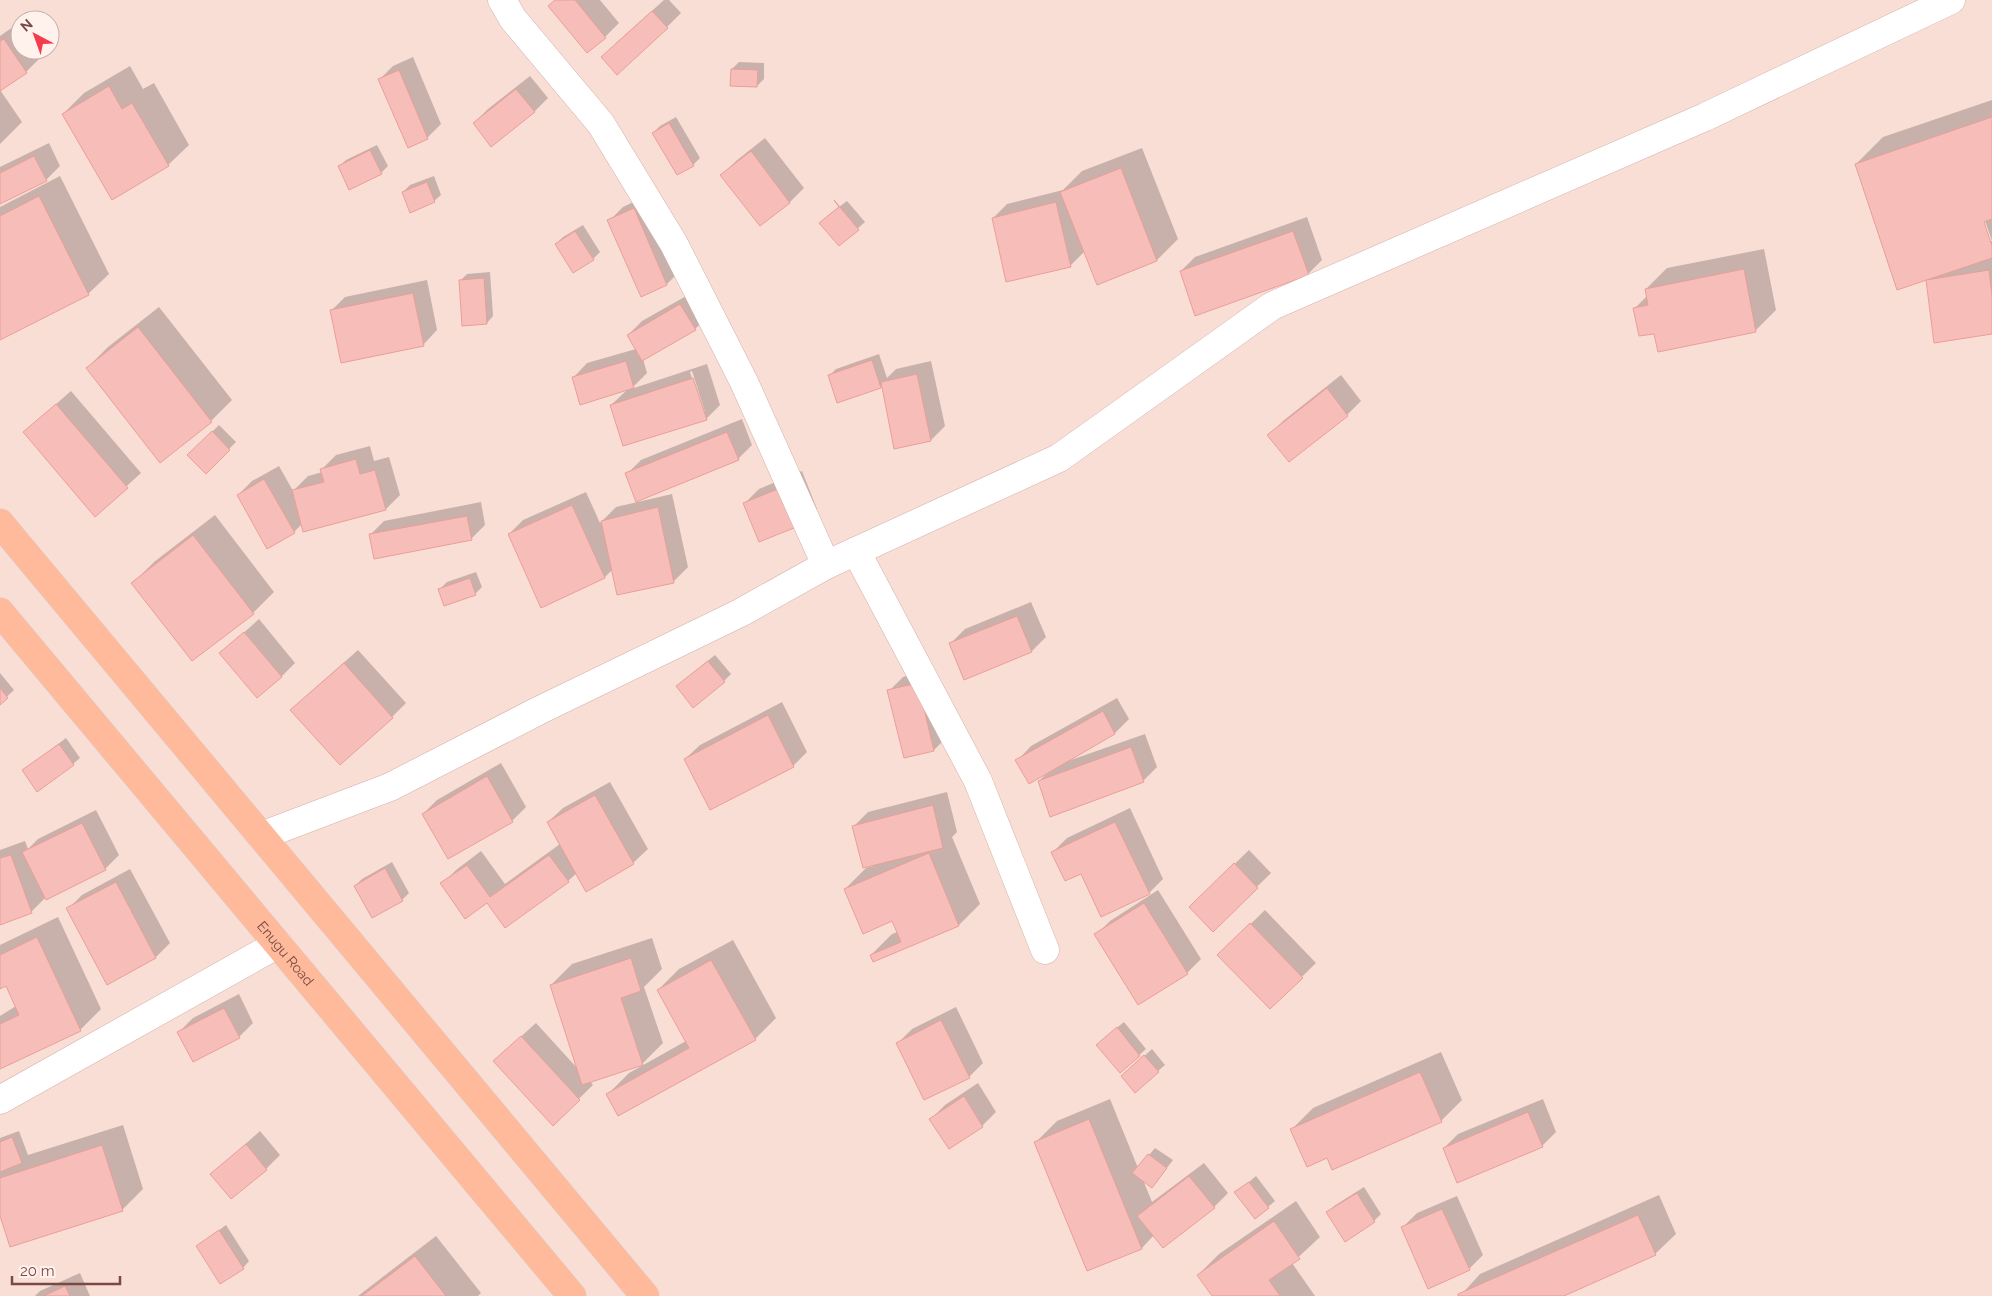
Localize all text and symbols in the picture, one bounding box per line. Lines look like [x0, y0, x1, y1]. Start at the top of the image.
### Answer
north arrow [10, 10, 60, 60]
text: N [17, 16, 36, 35]
street label: Enugu Road [254, 918, 317, 989]
scale bar [12, 1254, 120, 1286]
text: 20 m [20, 1262, 55, 1280]

